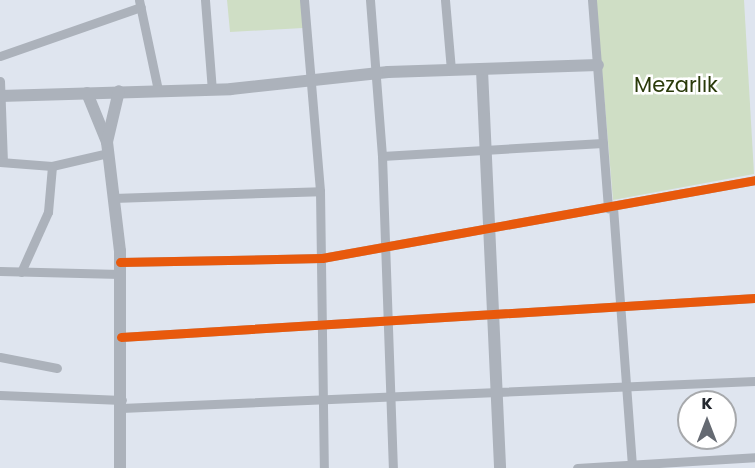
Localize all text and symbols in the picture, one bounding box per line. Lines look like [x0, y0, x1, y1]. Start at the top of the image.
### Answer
park label: Mezarlık [634, 72, 718, 98]
north arrow [677, 390, 737, 450]
text: K [701, 392, 713, 415]

